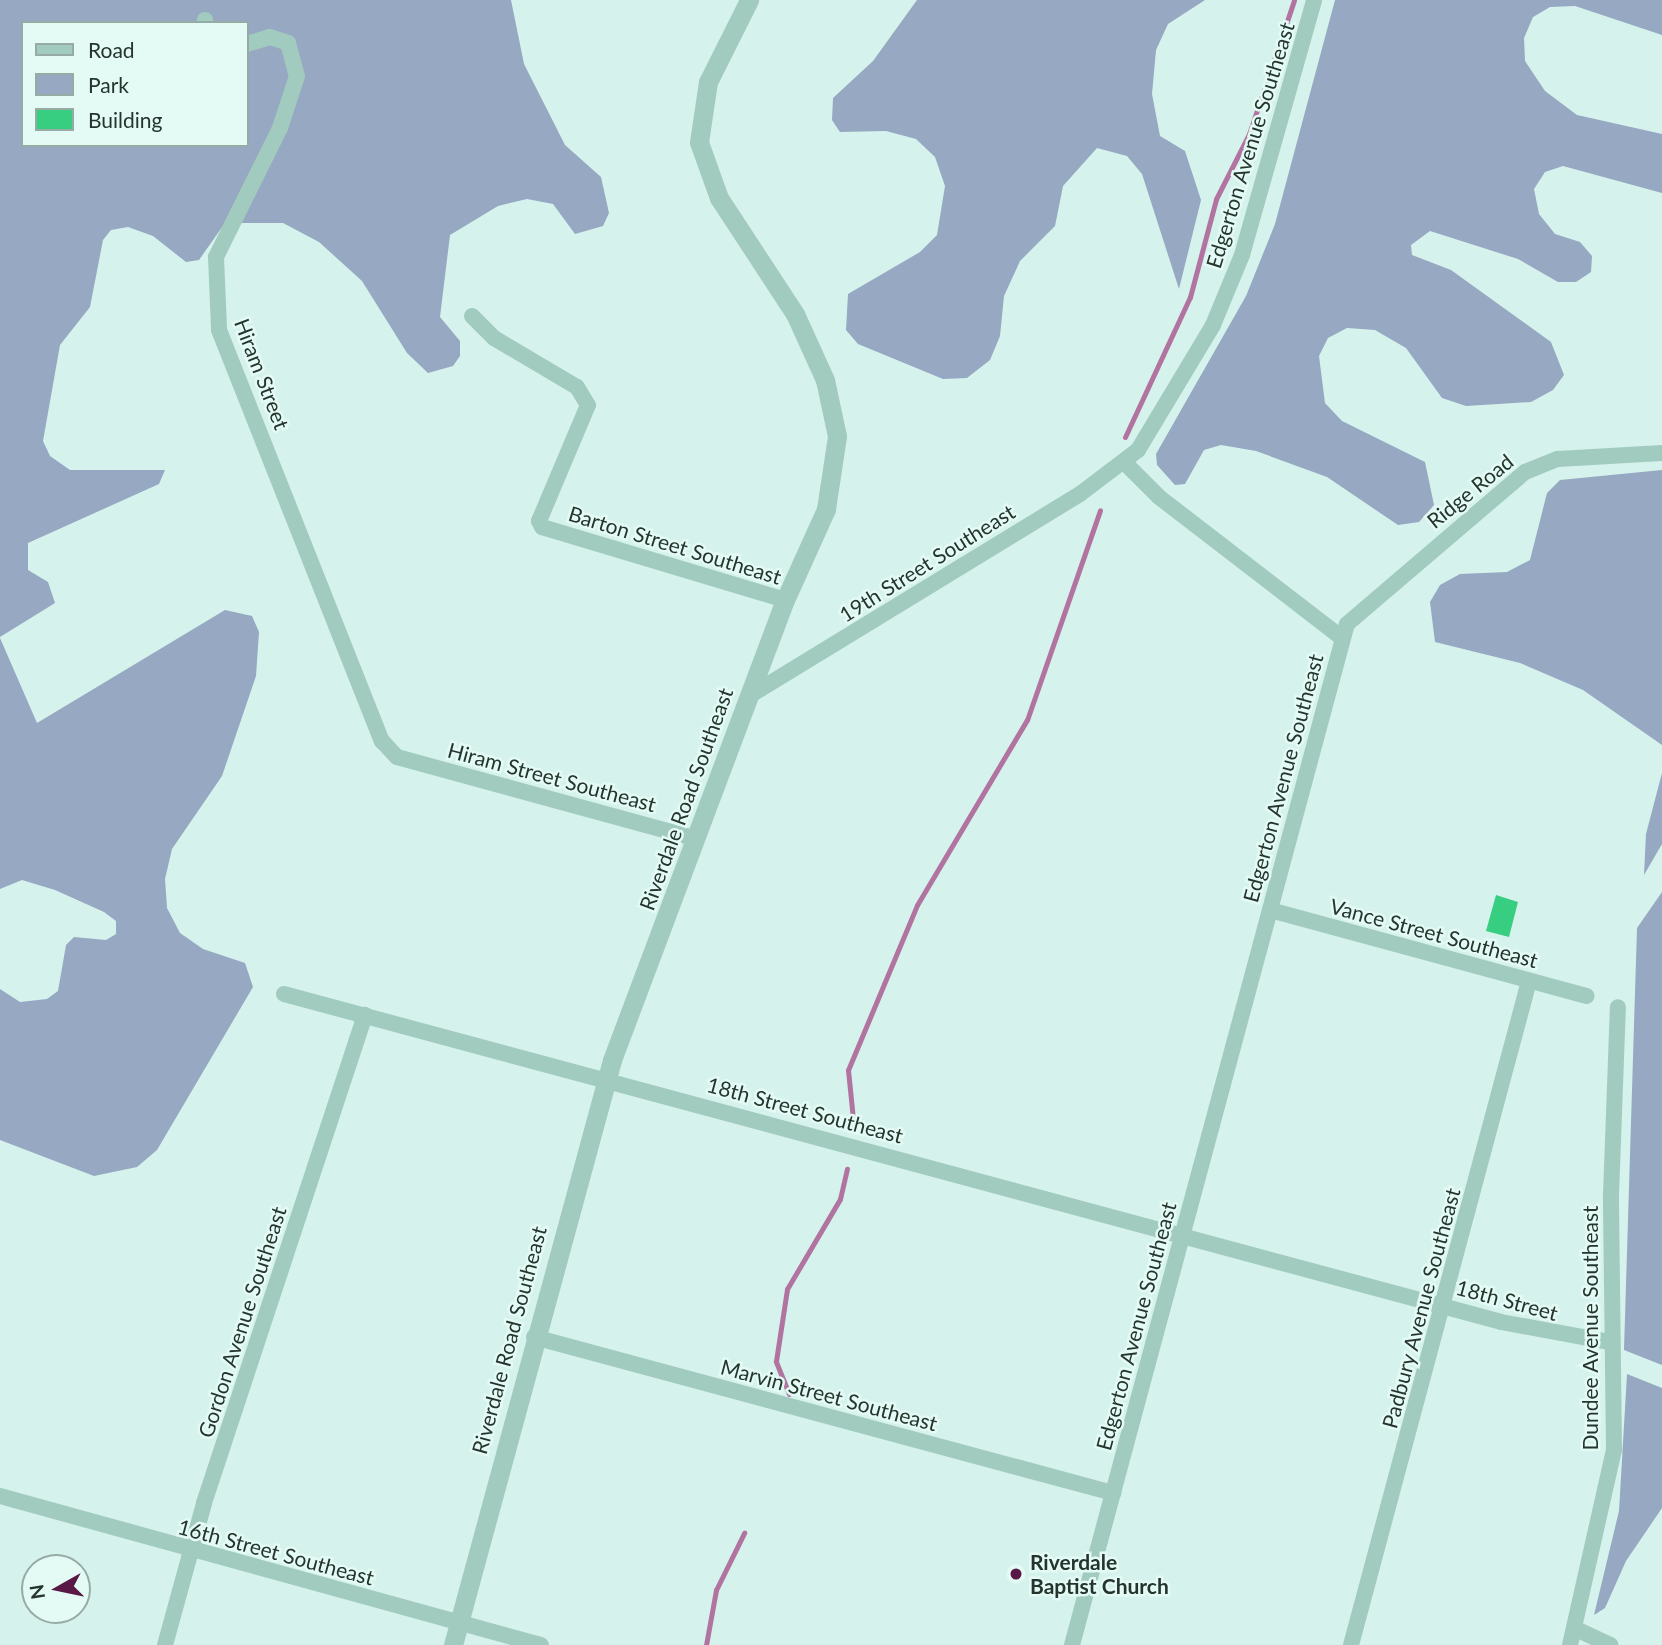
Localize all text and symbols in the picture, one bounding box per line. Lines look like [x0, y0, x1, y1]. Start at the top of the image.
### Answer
street label: Edgerton Avenue Southeast [1200, 19, 1300, 271]
legend [21, 21, 248, 147]
text: Road [88, 37, 135, 62]
text: Park [88, 72, 129, 97]
text: Building [88, 107, 163, 132]
street label: Hiram Street [229, 315, 295, 433]
street label: Ridge Road [1422, 449, 1518, 533]
street label: 19th Street Southeast [835, 499, 1019, 627]
street label: Barton Street Southeast [566, 501, 784, 589]
street label: Edgerton Avenue Southeast [1238, 651, 1328, 905]
street label: Riverdale Road Southeast [634, 684, 738, 914]
street label: Hiram Street Southeast [445, 737, 659, 817]
street label: Vance Street Southeast [1327, 893, 1541, 973]
street label: 18th Street Southeast [704, 1072, 906, 1148]
street label: Padbury Avenue Southeast [1377, 1184, 1465, 1432]
street label: Edgerton Avenue Southeast [1091, 1199, 1181, 1453]
street label: Gordon Avenue Southeast [193, 1203, 291, 1441]
street label: Dundee Avenue Southeast [1577, 1205, 1603, 1451]
street label: Riverdale Road Southeast [466, 1223, 552, 1457]
street label: 18th Street [1453, 1274, 1561, 1326]
street label: Marvin Street Southeast [718, 1354, 940, 1436]
street label: 16th Street Southeast [175, 1514, 377, 1590]
place label: Riverdale Baptist Church [1030, 1549, 1169, 1599]
north arrow [21, 1554, 91, 1624]
marker: Riverdale Baptist Church [1008, 1566, 1024, 1582]
text: N [24, 1583, 49, 1601]

